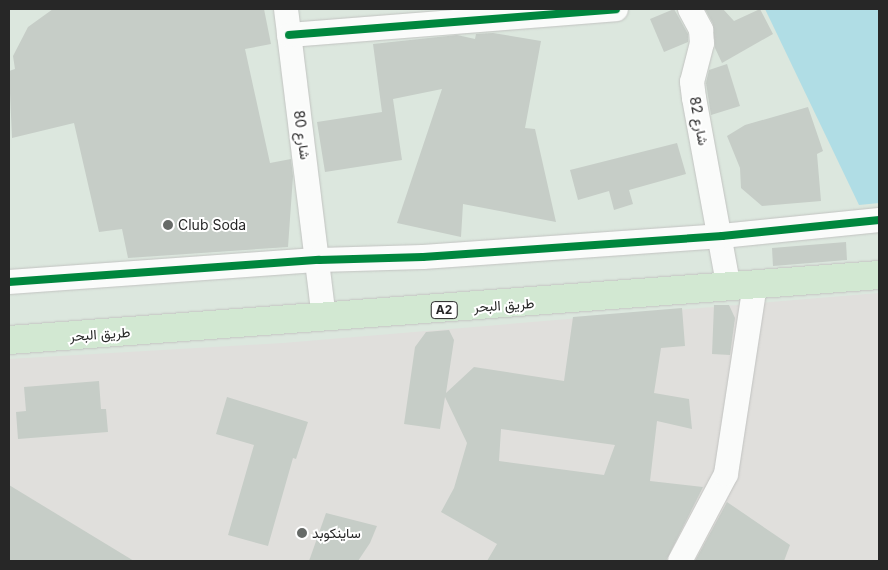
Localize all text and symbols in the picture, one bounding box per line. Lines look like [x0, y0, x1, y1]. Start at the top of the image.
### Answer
street label: شارع 82 [686, 95, 712, 147]
street label: شارع 80 [290, 109, 314, 161]
place label: Club Soda [178, 217, 246, 233]
marker: Club Soda [162, 219, 174, 231]
street label: طريق البحر [473, 295, 535, 315]
road number: A2 [430, 300, 458, 320]
street label: طريق البحر [69, 324, 131, 344]
place label: ساينكوبد [312, 525, 361, 541]
marker: ساينكوبد [296, 527, 308, 539]

